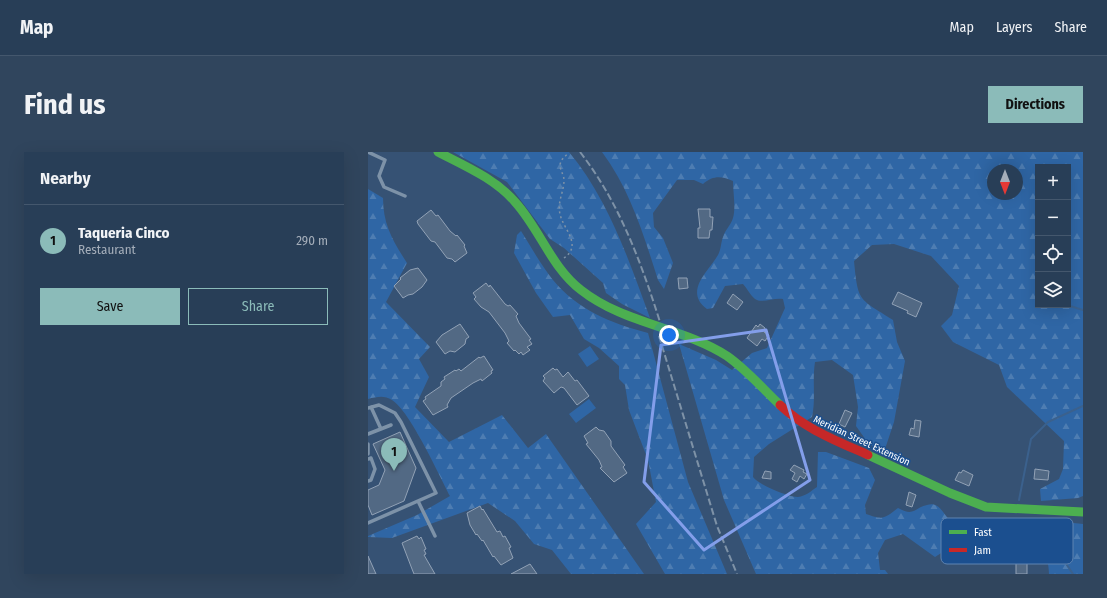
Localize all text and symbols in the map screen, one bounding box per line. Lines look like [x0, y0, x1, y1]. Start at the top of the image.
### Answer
text: Map [20, 16, 53, 39]
text: Map [950, 19, 974, 36]
text: Layers [996, 19, 1032, 36]
text: Share [1054, 19, 1087, 36]
button: Directions [988, 86, 1083, 123]
text: Find us [24, 88, 106, 121]
north arrow [987, 164, 1023, 200]
map controls [1035, 164, 1071, 308]
button: + [1035, 164, 1071, 200]
text: Nearby [40, 168, 91, 189]
button: − [1035, 200, 1071, 236]
text: Taqueria Cinco [78, 224, 169, 242]
text: 1 [50, 233, 56, 248]
text: 290 m [296, 233, 328, 248]
button: locate [1035, 236, 1071, 272]
text: Restaurant [78, 242, 136, 257]
button: layers [1035, 272, 1071, 308]
button: Save [40, 288, 180, 325]
button: Share [188, 288, 328, 325]
your location [659, 325, 679, 345]
street label: Meridian Street Extension [811, 413, 912, 469]
pin: 1 [381, 438, 407, 471]
legend [941, 518, 1073, 564]
text: Fast [974, 526, 992, 539]
text: Jam [974, 544, 991, 557]

